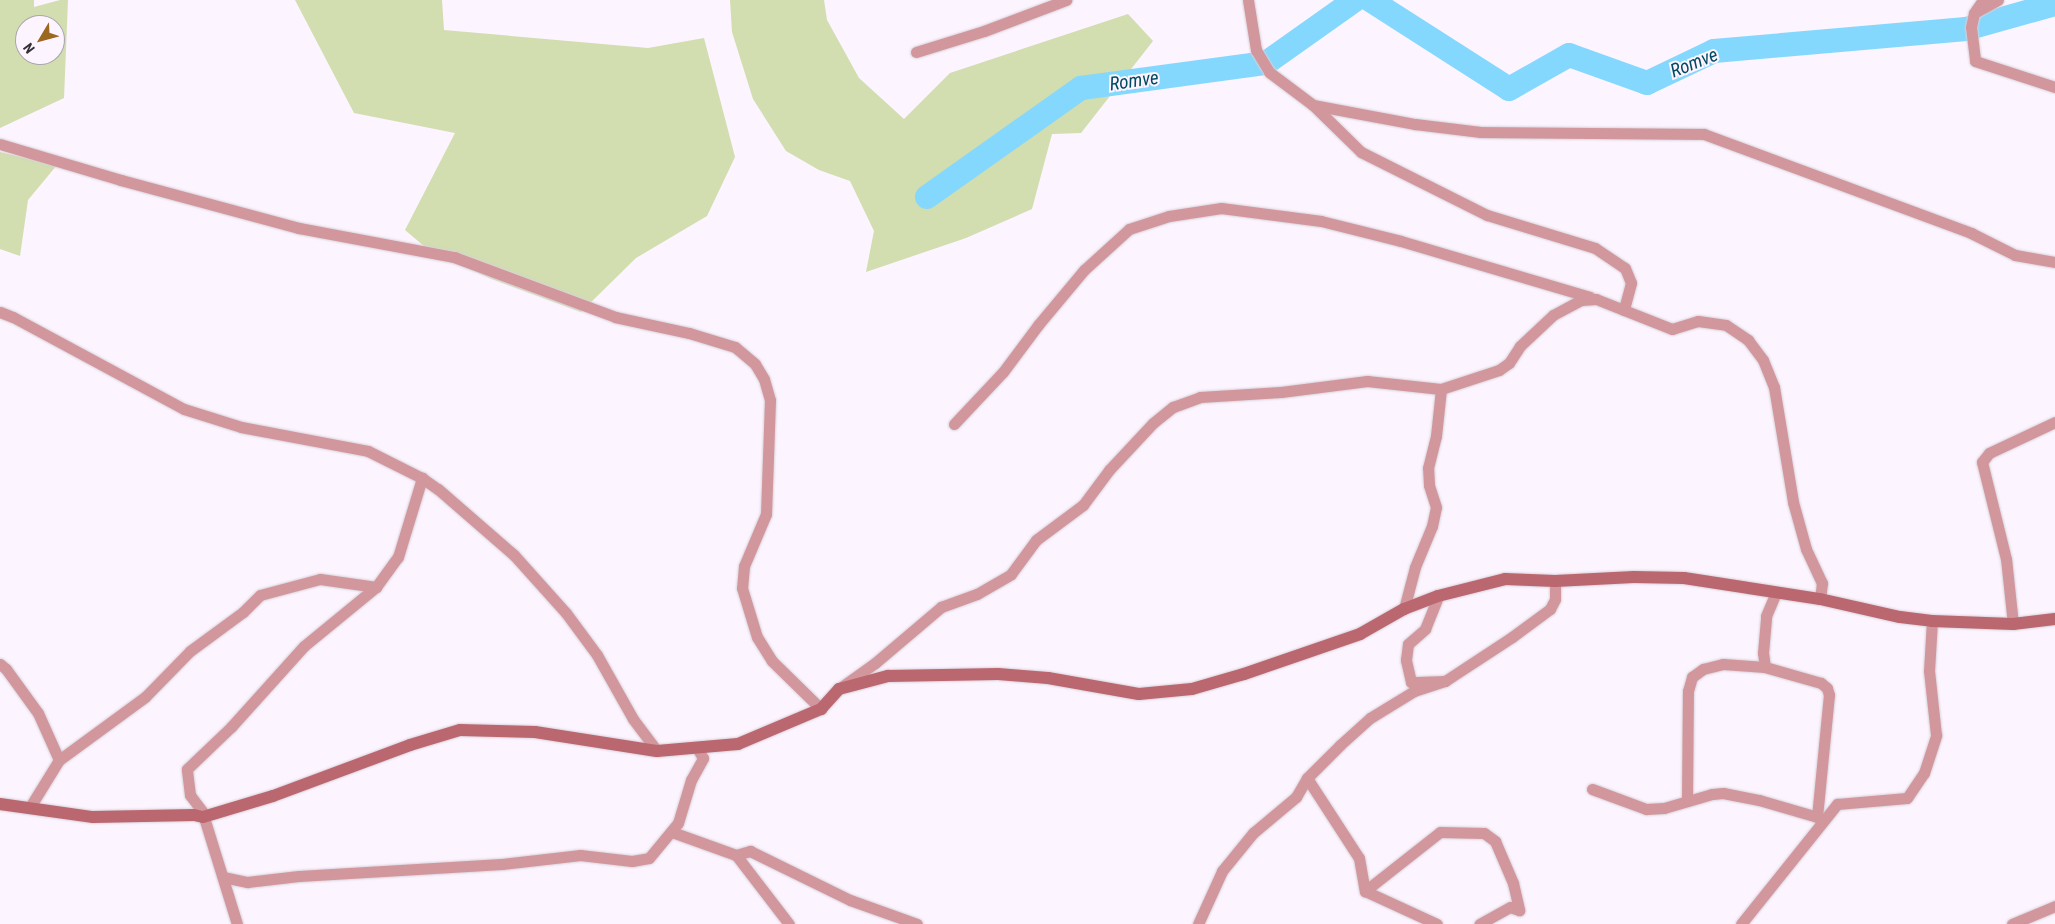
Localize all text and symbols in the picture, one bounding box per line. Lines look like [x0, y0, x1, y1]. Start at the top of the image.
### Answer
north arrow [15, 15, 65, 65]
text: N [20, 40, 38, 57]
water label: Romve [1667, 43, 1721, 83]
water label: Romve [1108, 66, 1160, 96]

